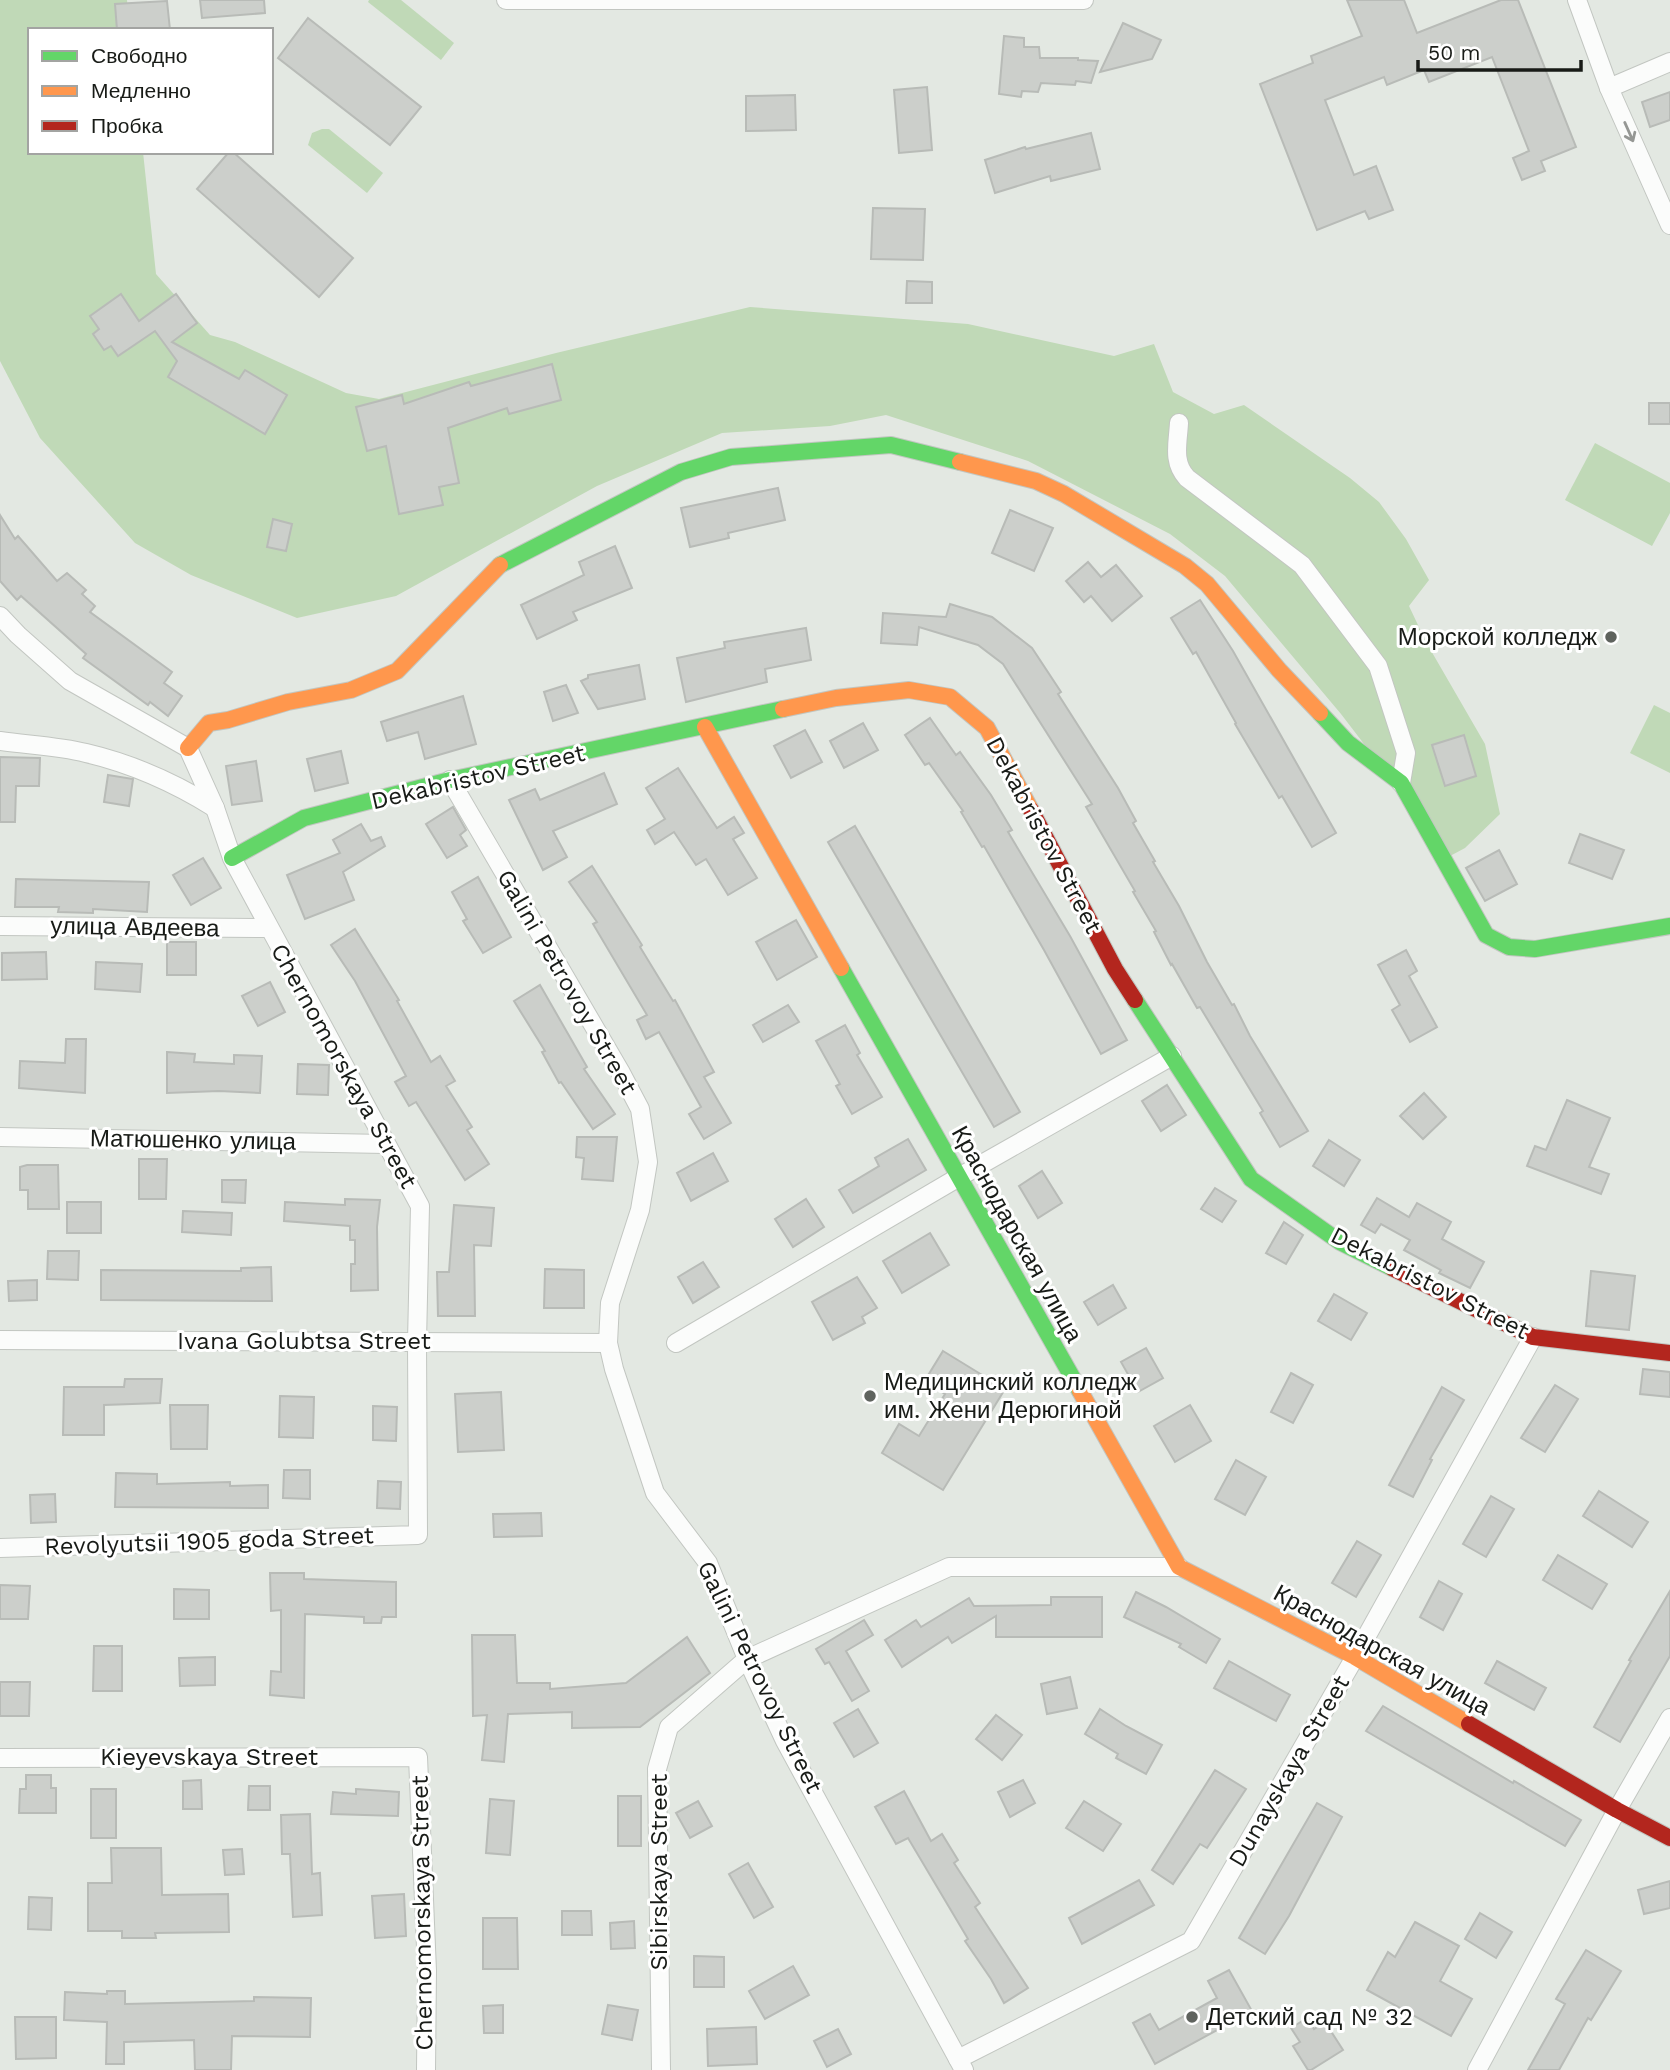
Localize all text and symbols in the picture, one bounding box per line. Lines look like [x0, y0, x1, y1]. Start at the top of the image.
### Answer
legend [28, 28, 273, 154]
scale bar [1418, 28, 1581, 72]
text: 50 m [1428, 40, 1480, 65]
text: Свободно [91, 43, 188, 68]
text: Медленно [91, 78, 191, 103]
text: Пробка [91, 113, 163, 138]
one-way arrow [1623, 121, 1636, 142]
place label: Морской колледж [1398, 623, 1597, 651]
marker: Морской колледж [1603, 629, 1619, 645]
street label: Dekabristov Street [980, 732, 1108, 938]
street label: Dekabristov Street [368, 739, 588, 815]
street label: Galini Petrovoy Street [491, 865, 643, 1099]
street label: улица Авдеева [50, 912, 220, 942]
street label: Chernomorskaya Street [265, 939, 423, 1193]
street label: Краснодарская улица [946, 1121, 1088, 1348]
street label: Матюшенко улица [90, 1124, 297, 1156]
street label: Dekabristov Street [1326, 1221, 1534, 1345]
street label: Ivana Golubtsa Street [177, 1327, 431, 1355]
place label: Медицинский колледж им. Жени Дерюгиной [884, 1368, 1137, 1424]
marker: Медицинский колледж им. Жени Дерюгиной [862, 1388, 878, 1404]
street label: Revolyutsii 1905 goda Street [44, 1521, 374, 1561]
street label: Galini Petrovoy Street [692, 1556, 828, 1798]
street label: Краснодарская улица [1269, 1579, 1496, 1721]
street label: Dunayskaya Street [1223, 1670, 1355, 1872]
street label: Kieyevskaya Street [100, 1743, 318, 1771]
street label: Sibirskaya Street [645, 1774, 673, 1970]
street label: Chernomorskaya Street [406, 1775, 438, 2051]
place label: Детский сад № 32 [1206, 2003, 1413, 2031]
marker: Детский сад № 32 [1184, 2009, 1200, 2025]

